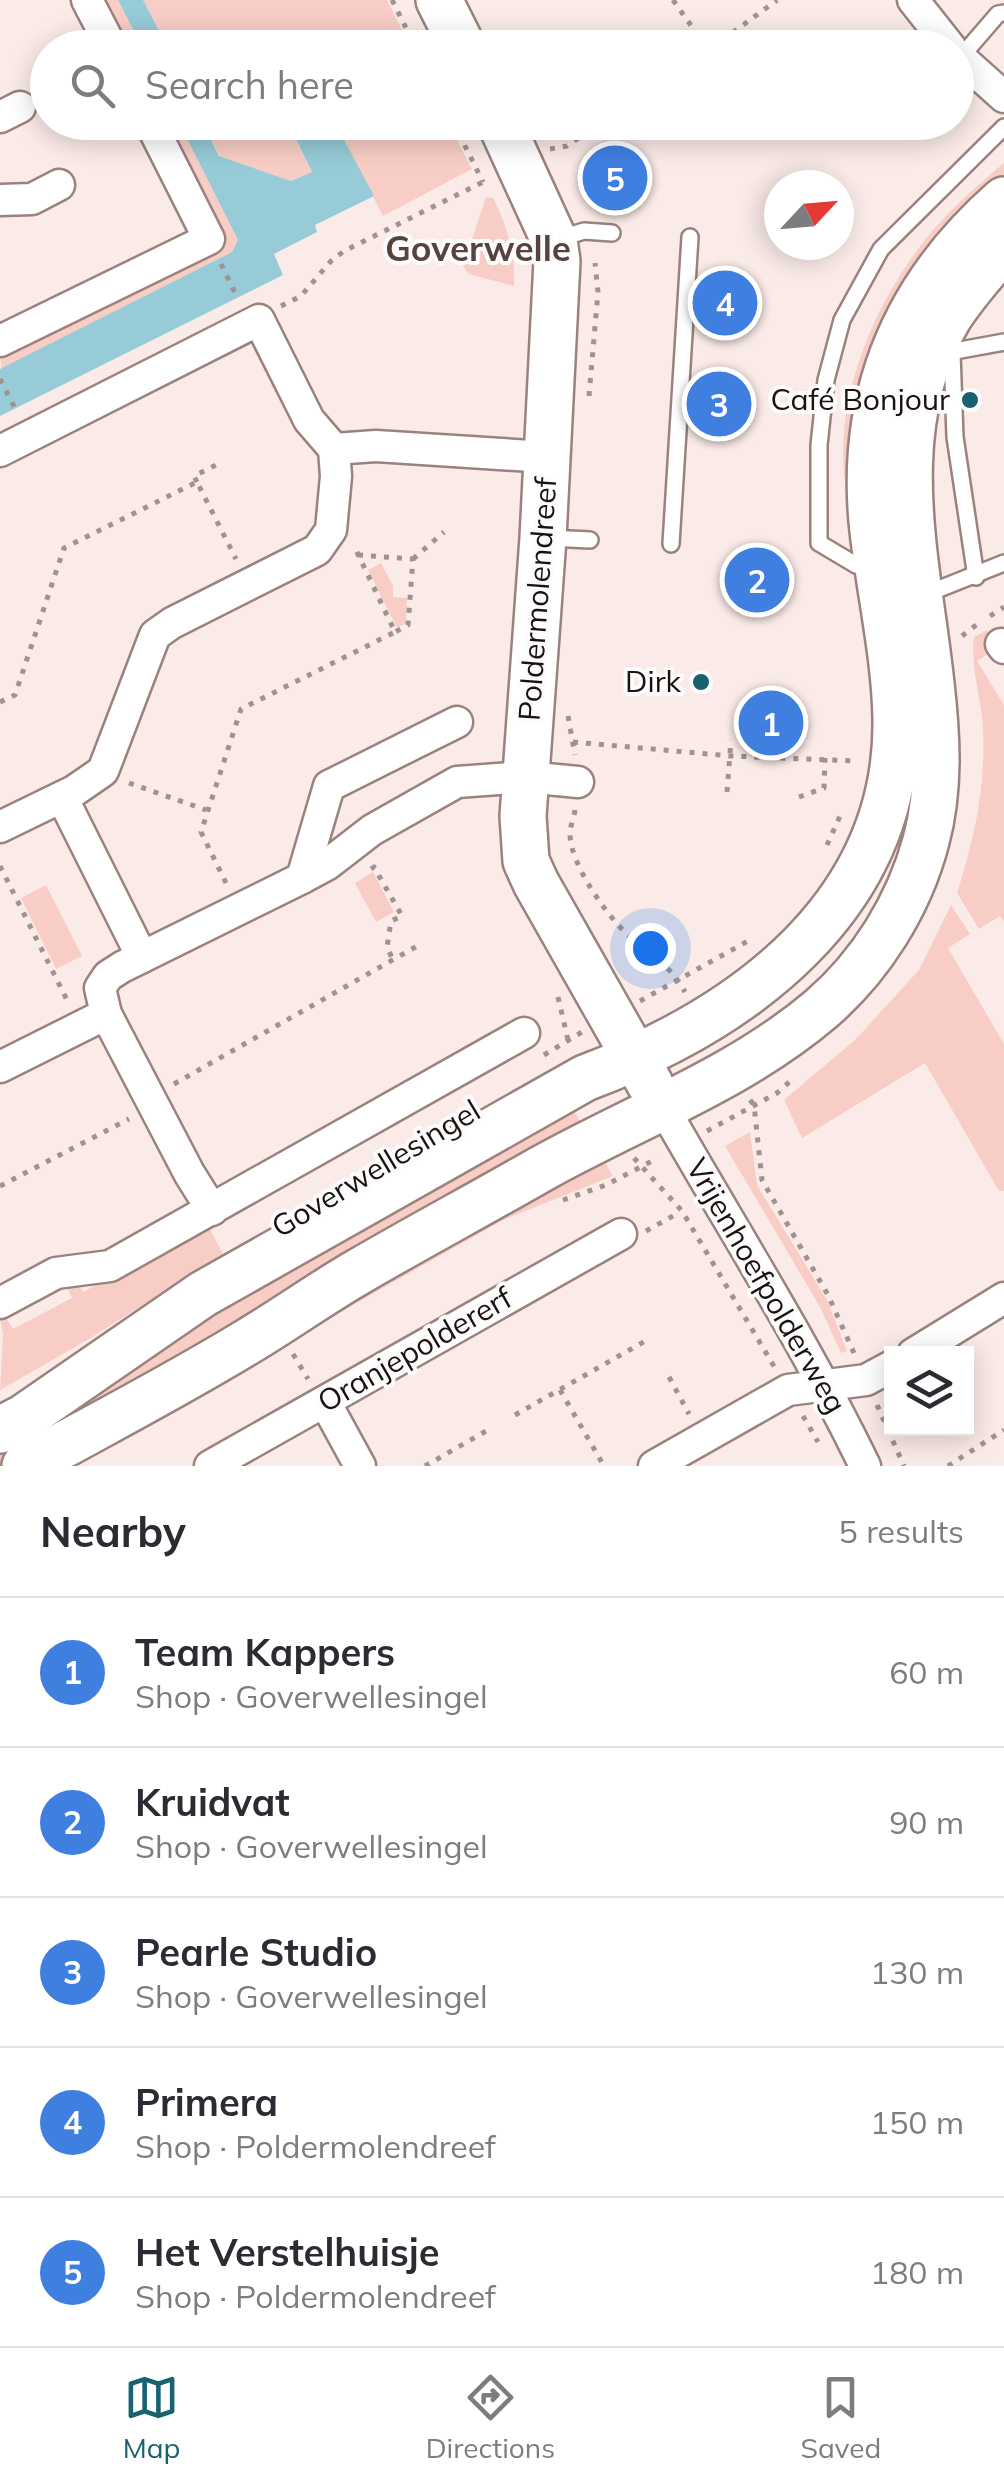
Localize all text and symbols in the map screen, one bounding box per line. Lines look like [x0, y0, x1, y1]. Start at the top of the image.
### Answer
search box [30, 30, 974, 140]
icon: search [65, 58, 120, 113]
text: Search here [145, 61, 354, 109]
pin: 5 [582, 140, 648, 216]
north arrow [764, 170, 854, 260]
district label: Goverwelle [385, 226, 571, 270]
pin: 4 [692, 266, 758, 340]
pin: 3 [686, 366, 752, 442]
place label: Café Bonjour [771, 380, 950, 418]
marker: Café Bonjour [959, 389, 981, 411]
street label: Poldermolendreef [510, 475, 565, 722]
pin: 2 [724, 542, 790, 618]
place label: Dirk [625, 662, 682, 700]
marker: Dirk [690, 671, 712, 693]
pin: 1 [738, 686, 804, 760]
your location [625, 923, 676, 974]
street label: Goverwellesingel [264, 1091, 487, 1245]
street label: Vrijenhoefpolderweg [678, 1151, 855, 1420]
street label: Oranjepoldererf [310, 1278, 519, 1420]
map controls [884, 1346, 974, 1436]
button: layers [884, 1346, 974, 1436]
text: Nearby [40, 1505, 186, 1558]
text: 5 results [839, 1511, 964, 1551]
text: Team Kappers [135, 1628, 395, 1676]
text: 1 [63, 1652, 82, 1692]
text: 60 m [889, 1652, 964, 1692]
text: Shop · Goverwellesingel [135, 1676, 488, 1716]
text: Kruidvat [135, 1778, 290, 1826]
text: 2 [63, 1802, 82, 1842]
text: 90 m [889, 1802, 964, 1842]
text: Shop · Goverwellesingel [135, 1826, 488, 1866]
text: Pearle Studio [135, 1928, 377, 1976]
text: 3 [63, 1952, 82, 1992]
text: 130 m [870, 1952, 964, 1992]
text: Shop · Goverwellesingel [135, 1976, 488, 2016]
text: Primera [135, 2078, 278, 2126]
text: 4 [63, 2102, 82, 2142]
text: 150 m [870, 2102, 964, 2142]
text: Shop · Poldermolendreef [135, 2126, 496, 2166]
text: Het Verstelhuisje [135, 2228, 440, 2276]
text: 5 [63, 2252, 82, 2292]
text: 180 m [870, 2252, 964, 2292]
text: Shop · Poldermolendreef [135, 2276, 496, 2316]
tab: Map [123, 2370, 180, 2465]
tab: Directions [426, 2370, 555, 2465]
tab: Saved [800, 2370, 881, 2465]

